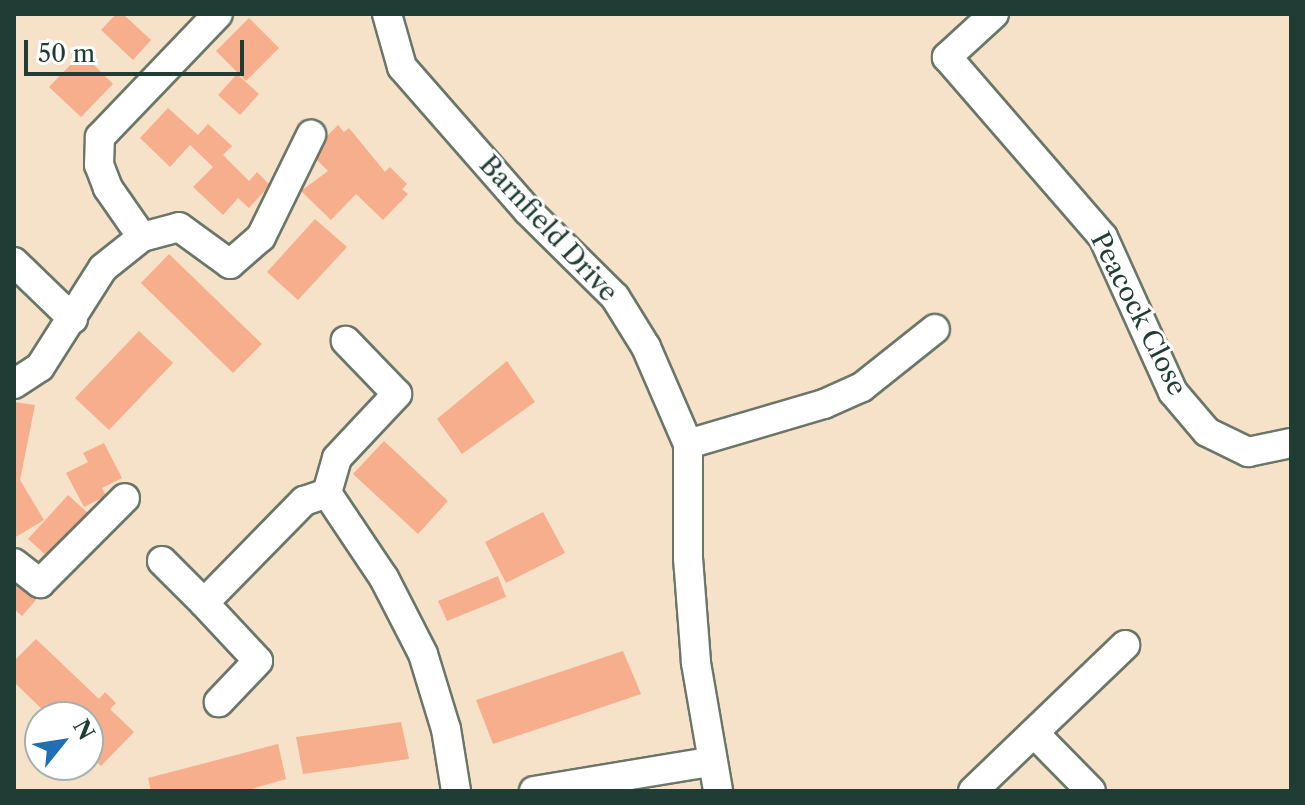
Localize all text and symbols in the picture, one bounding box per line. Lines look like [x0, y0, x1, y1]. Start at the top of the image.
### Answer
scale bar [28, 24, 248, 74]
text: 50 m [38, 39, 95, 68]
street label: Barnfield Drive [472, 150, 624, 308]
street label: Peacock Close [1083, 227, 1193, 401]
north arrow [24, 701, 104, 781]
text: N [67, 715, 100, 745]

